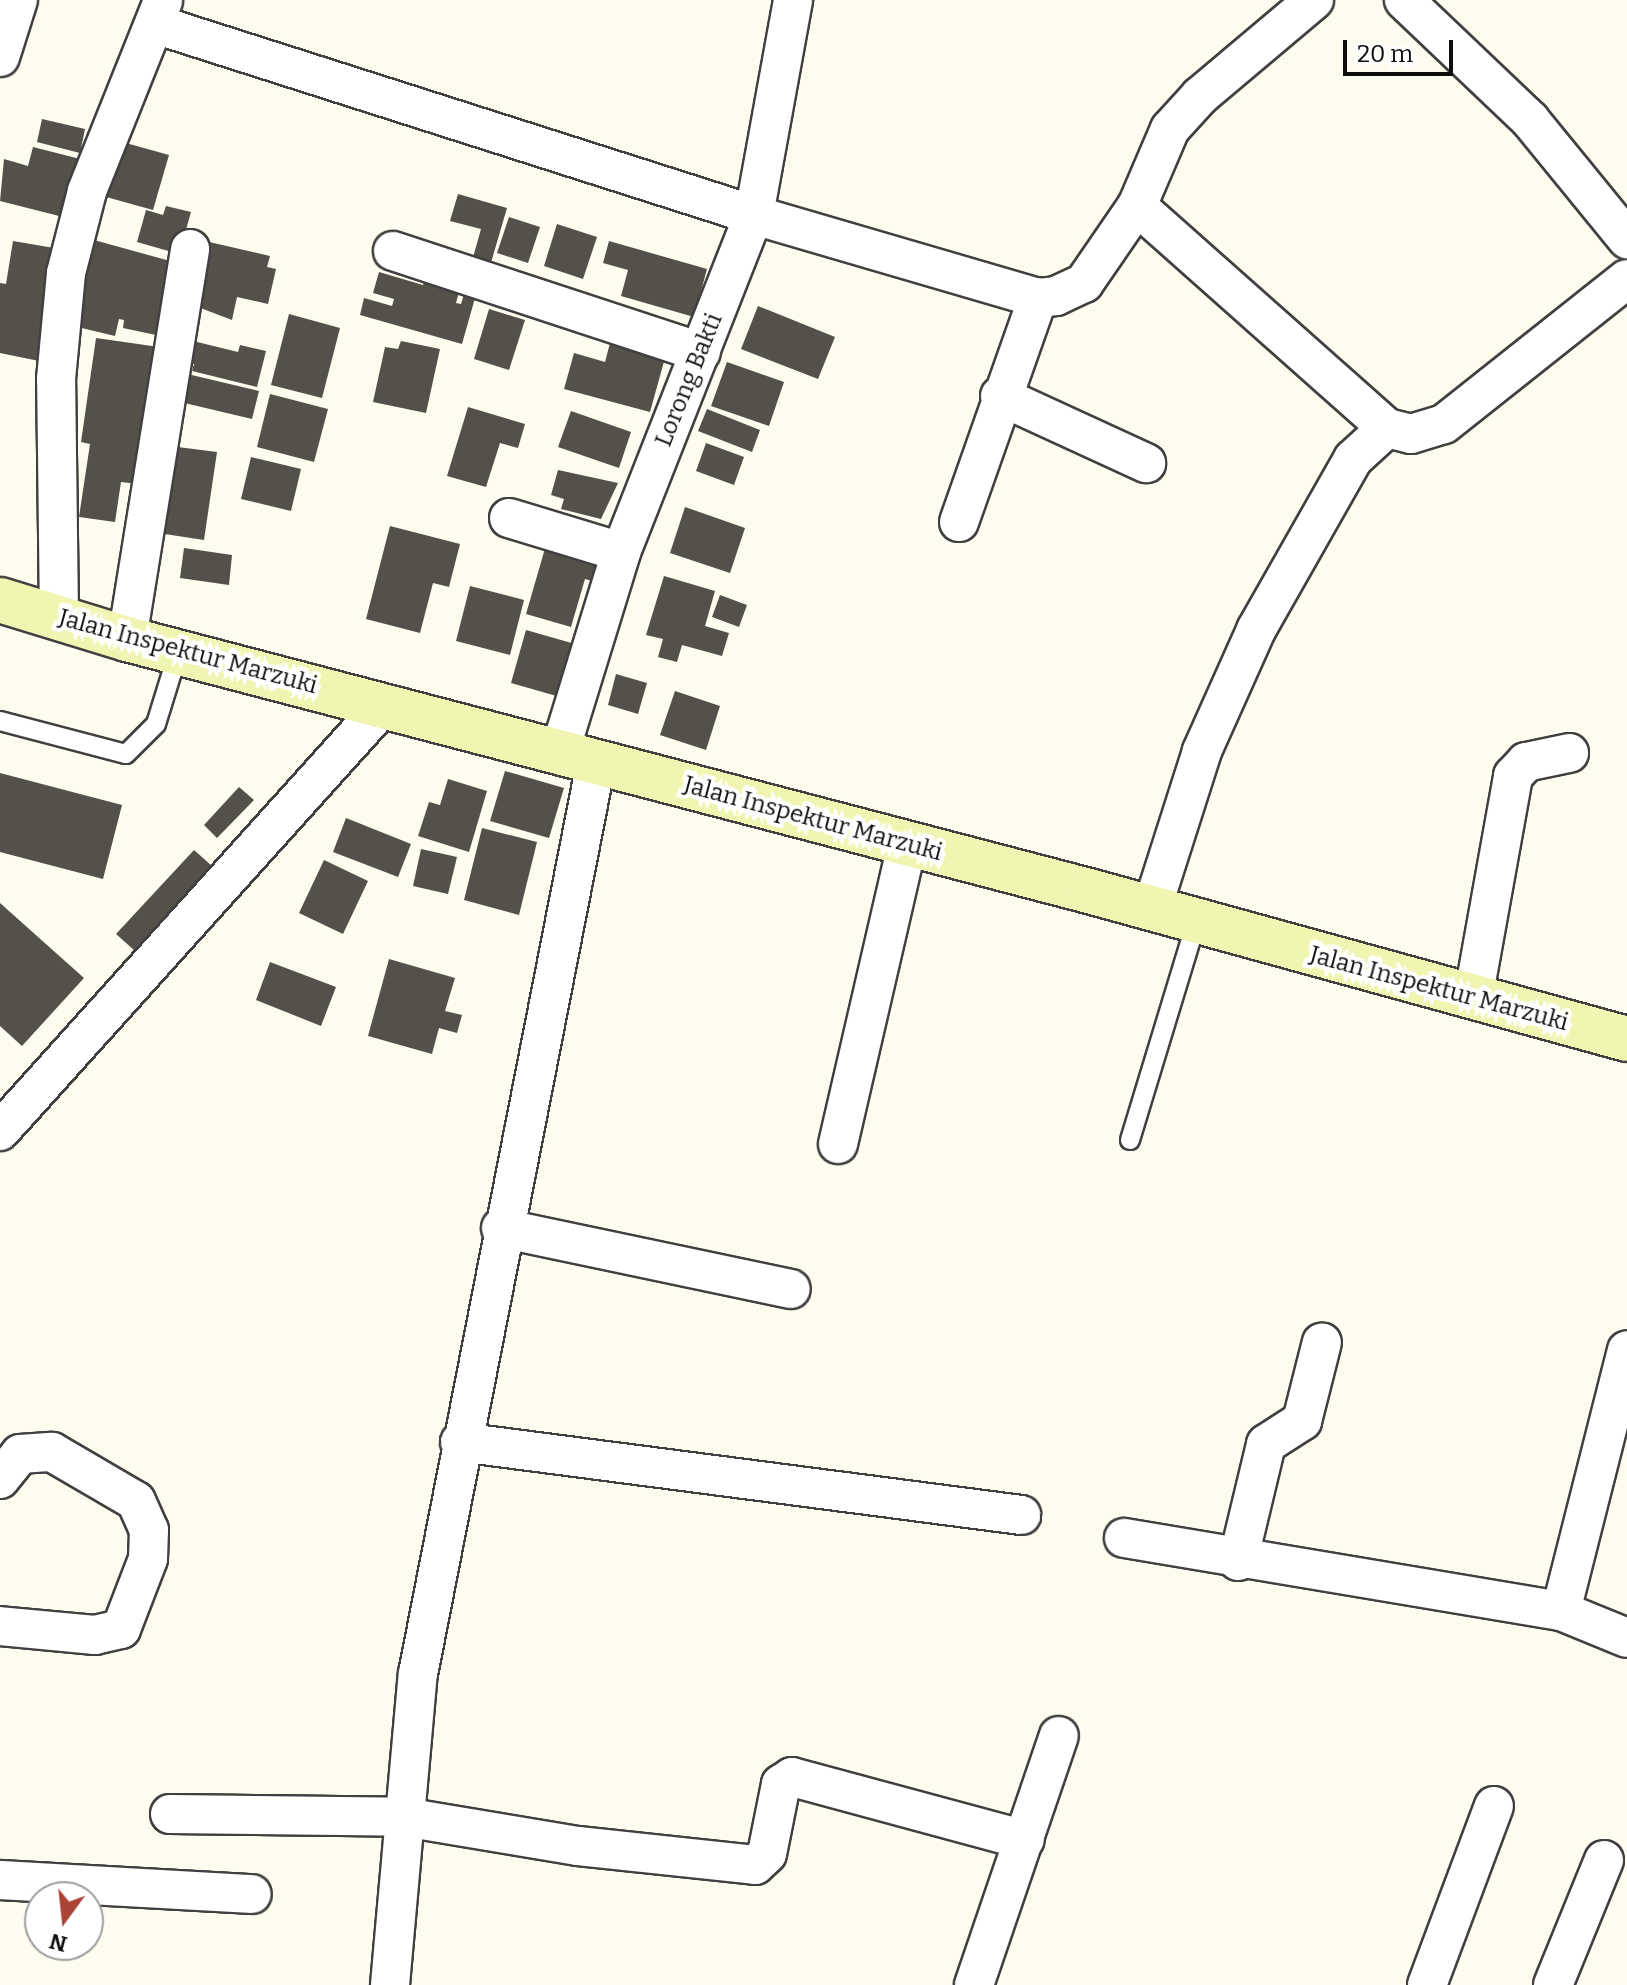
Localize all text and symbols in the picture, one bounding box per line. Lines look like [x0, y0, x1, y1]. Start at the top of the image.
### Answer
scale bar [1347, 24, 1457, 74]
text: 20 m [1357, 40, 1413, 68]
street label: Lorong Bakti [649, 309, 729, 451]
street label: Jalan Inspektur Marzuki [56, 604, 320, 700]
street label: Jalan Inspektur Marzuki [681, 771, 945, 867]
street label: Jalan Inspektur Marzuki [1307, 941, 1571, 1037]
north arrow [24, 1881, 104, 1961]
text: N [46, 1927, 70, 1958]

